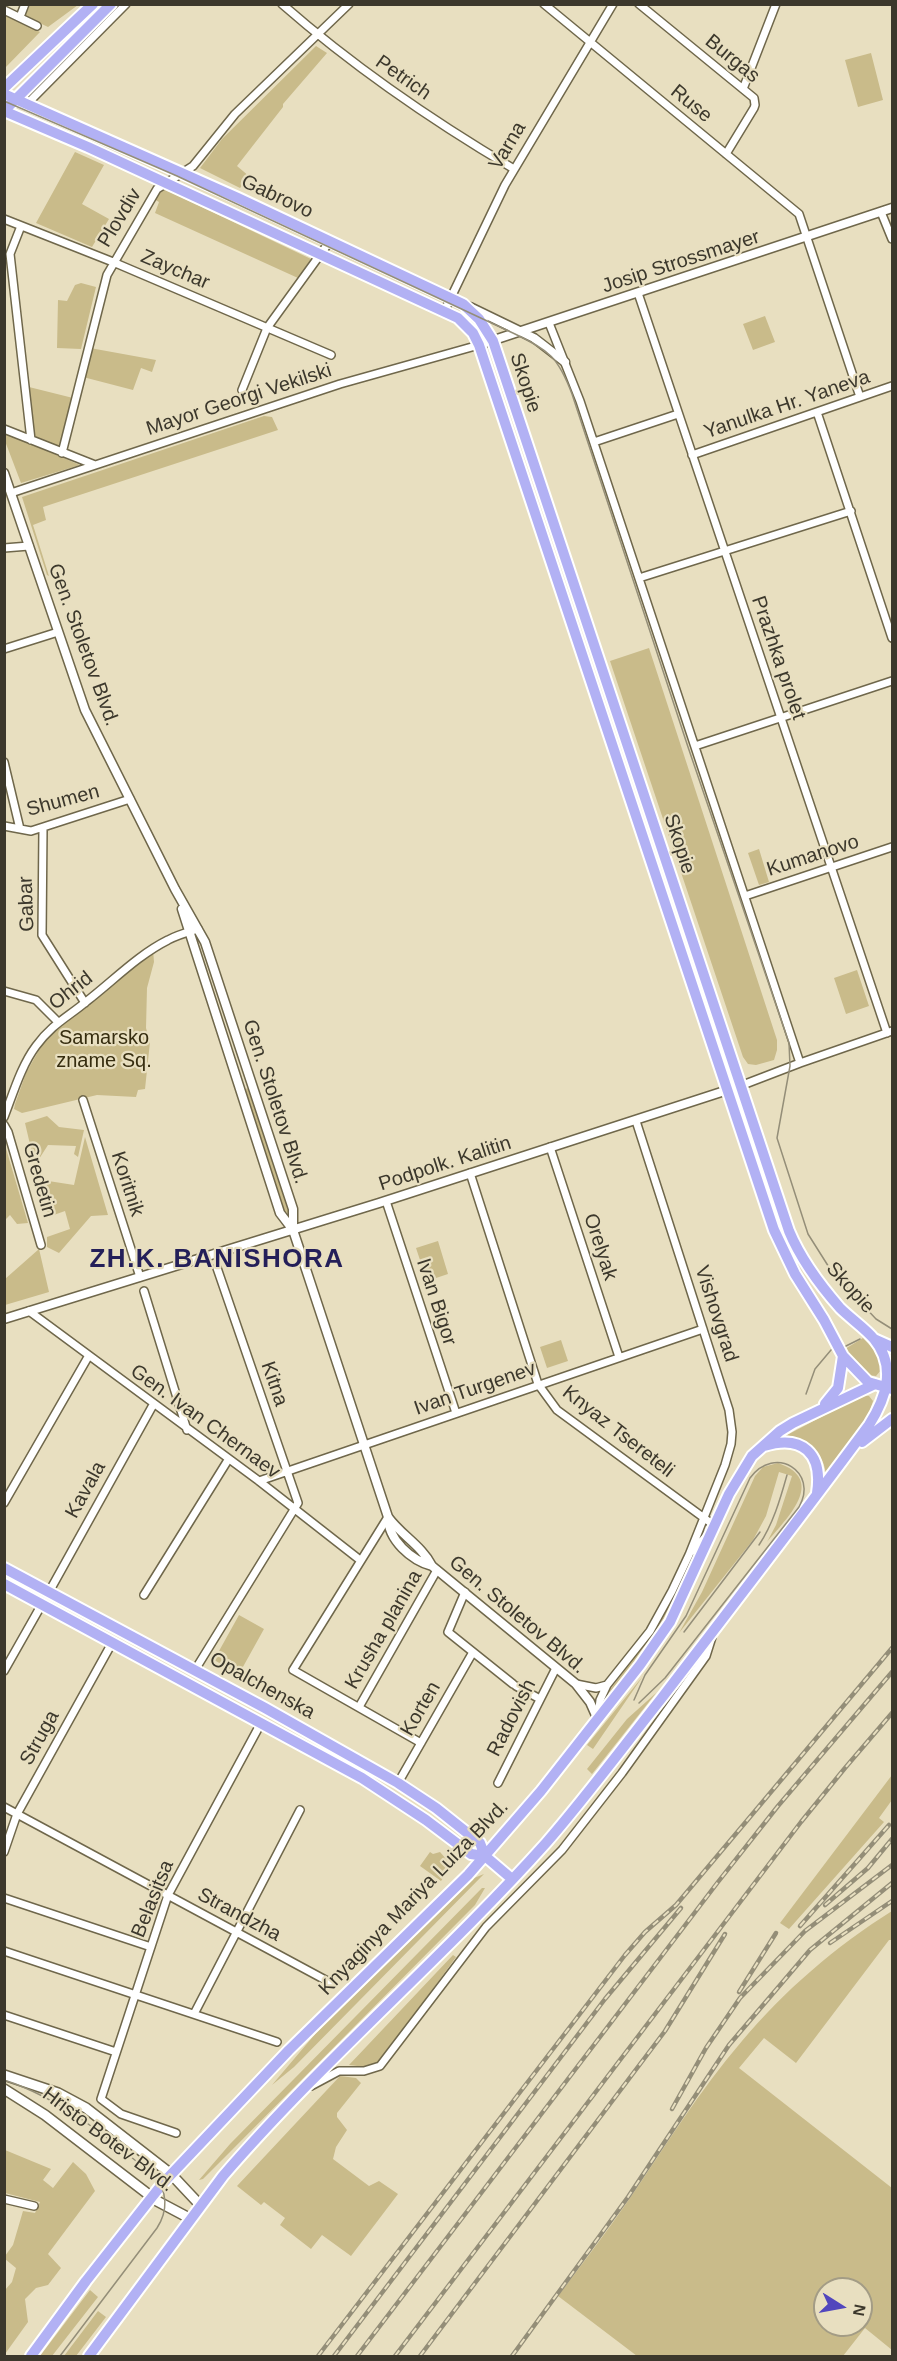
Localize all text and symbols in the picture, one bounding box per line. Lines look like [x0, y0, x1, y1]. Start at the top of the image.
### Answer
street label: Burgas [700, 30, 764, 88]
street label: Petrich [371, 50, 435, 106]
street label: Ruse [665, 80, 717, 128]
street label: Varna [484, 118, 532, 174]
street label: Gabrovo [237, 170, 317, 224]
street label: Plovdiv [93, 184, 147, 252]
street label: Josip Strossmayer [599, 225, 763, 299]
street label: Zaychar [137, 245, 213, 295]
street label: Skopie [504, 350, 546, 416]
street label: Mayor Georgi Vekilski [143, 359, 335, 441]
street label: Yanulka Hr. Yaneva [701, 365, 873, 445]
street label: Gen. Stoletov Blvd. [42, 560, 124, 730]
street label: Prazhka prolet [746, 593, 810, 723]
street label: Shumen [24, 780, 102, 822]
street label: Skopie [658, 811, 700, 877]
street label: Kumanovo [764, 830, 862, 882]
street label: Gabar [14, 876, 40, 932]
street label: Ohrid [44, 966, 98, 1016]
street label: Gen. Stoletov Blvd. [237, 1017, 313, 1187]
park label: Samarsko zname Sq. [56, 1026, 152, 1073]
street label: Podpolk. Kalitin [376, 1131, 514, 1197]
street label: Gredetin [17, 1140, 61, 1220]
street label: Koritnik [105, 1149, 149, 1219]
street label: Orelyak [578, 1211, 622, 1283]
district label: ZH.K. BANISHORA [89, 1244, 345, 1276]
street label: Ivan Bigor [411, 1255, 461, 1349]
street label: Skopie [821, 1257, 879, 1319]
street label: Vishovgrad [689, 1263, 743, 1365]
street label: Ivan Turgenev [411, 1357, 539, 1421]
street label: Kitna [255, 1359, 293, 1409]
street label: Gen. Ivan Chernaev [126, 1360, 284, 1484]
street label: Knyaz Tsereteli [557, 1381, 679, 1483]
street label: Kavala [61, 1457, 111, 1523]
street label: Gen. Stoletov Blvd. [444, 1551, 590, 1679]
street label: Krusha planina [340, 1566, 428, 1694]
street label: Opalchenska [205, 1647, 319, 1725]
street label: Radovish [482, 1675, 542, 1761]
street label: Korten [396, 1677, 446, 1741]
street label: Struga [15, 1706, 65, 1770]
street label: Knyaginya Mariya Luiza Blvd. [314, 1795, 514, 2001]
street label: Belasitsa [127, 1857, 179, 1941]
street label: Strandzha [193, 1883, 285, 1947]
street label: Hristo Botev Blvd. [37, 2083, 179, 2197]
north arrow [813, 2277, 873, 2337]
text: N [850, 2303, 869, 2317]

